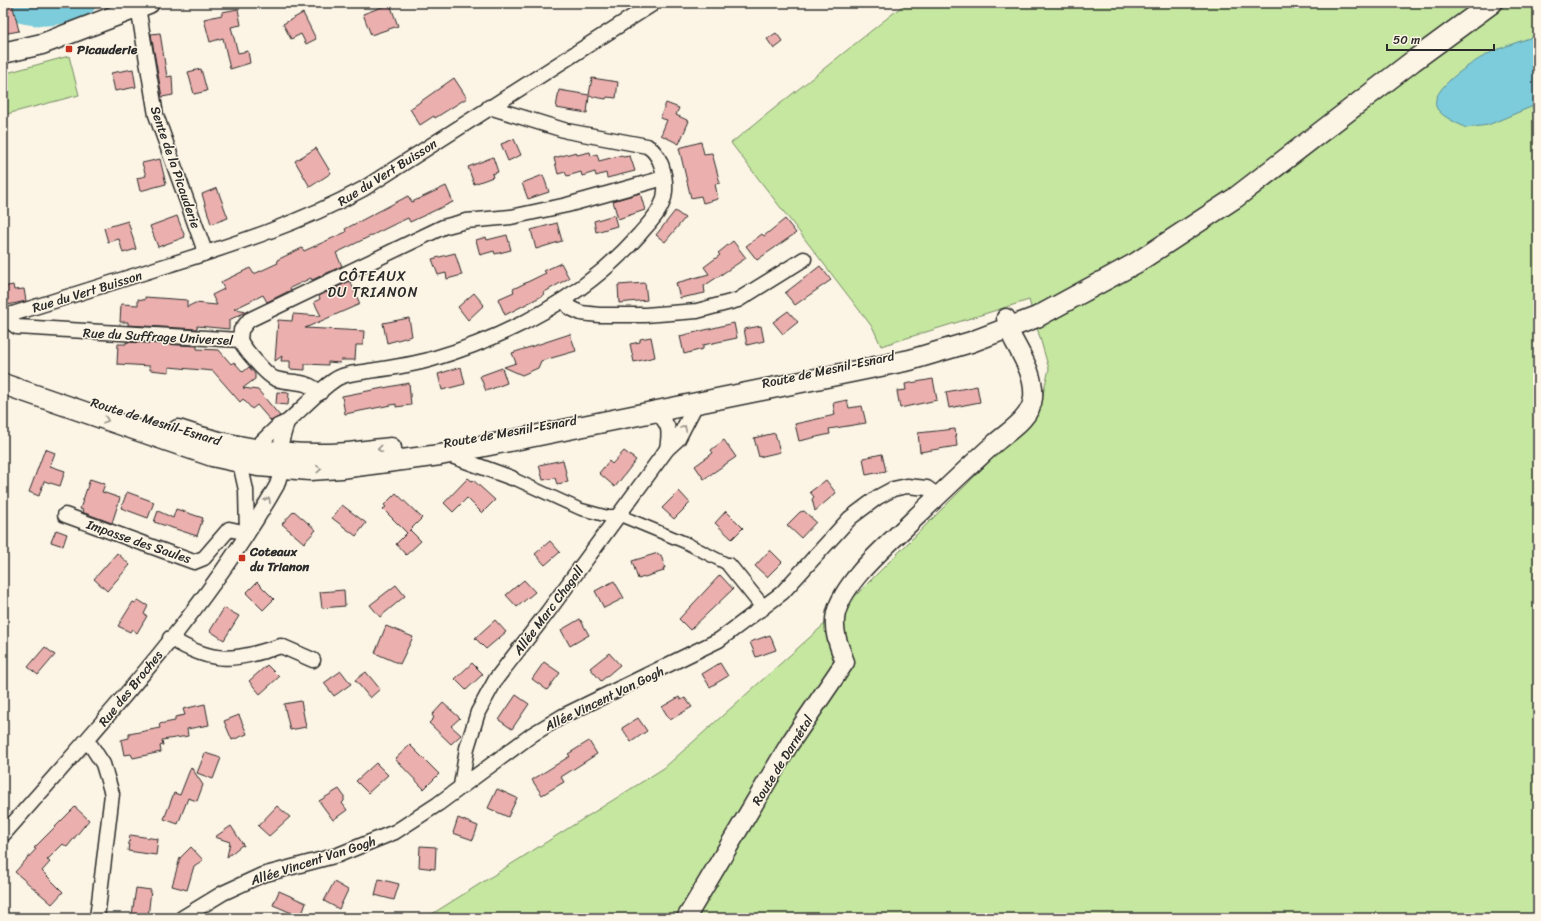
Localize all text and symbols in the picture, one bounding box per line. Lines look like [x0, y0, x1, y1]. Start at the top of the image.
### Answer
scale bar [1387, 26, 1494, 52]
text: 50 m [1393, 29, 1420, 51]
place label: Picauderie [77, 38, 138, 61]
marker: Picauderie [64, 44, 74, 54]
street label: Sente de la Picauderie [144, 103, 207, 232]
street label: Rue du Vert Buisson [333, 132, 442, 212]
street label: Rue du Vert Buisson [29, 264, 145, 319]
district label: CÔTEAUX DU TRIANON [328, 264, 418, 305]
street label: Rue du Suffrage Universel [82, 321, 234, 352]
street label: Route de Mesnil-Esnard [760, 344, 898, 395]
street label: Route de Mesnil-Esnard [88, 391, 225, 453]
street label: Route de Mesnil-Esnard [442, 408, 580, 455]
one-way arrow [102, 415, 109, 424]
one-way arrow [679, 425, 686, 432]
one-way arrow [377, 445, 383, 454]
one-way arrow [316, 465, 322, 474]
one-way arrow [264, 497, 271, 504]
street label: Impasse des Saules [82, 512, 194, 570]
place label: Coteaux du Trianon [249, 540, 310, 578]
marker: Coteaux du Trianon [237, 553, 247, 563]
street label: Allée Marc Chagall [506, 560, 590, 661]
street label: Rue des Broches [92, 644, 169, 732]
street label: Allée Vincent Van Gogh [540, 659, 668, 738]
street label: Route de Darnétal [745, 710, 820, 810]
street label: Allée Vincent Van Gogh [247, 829, 379, 892]

